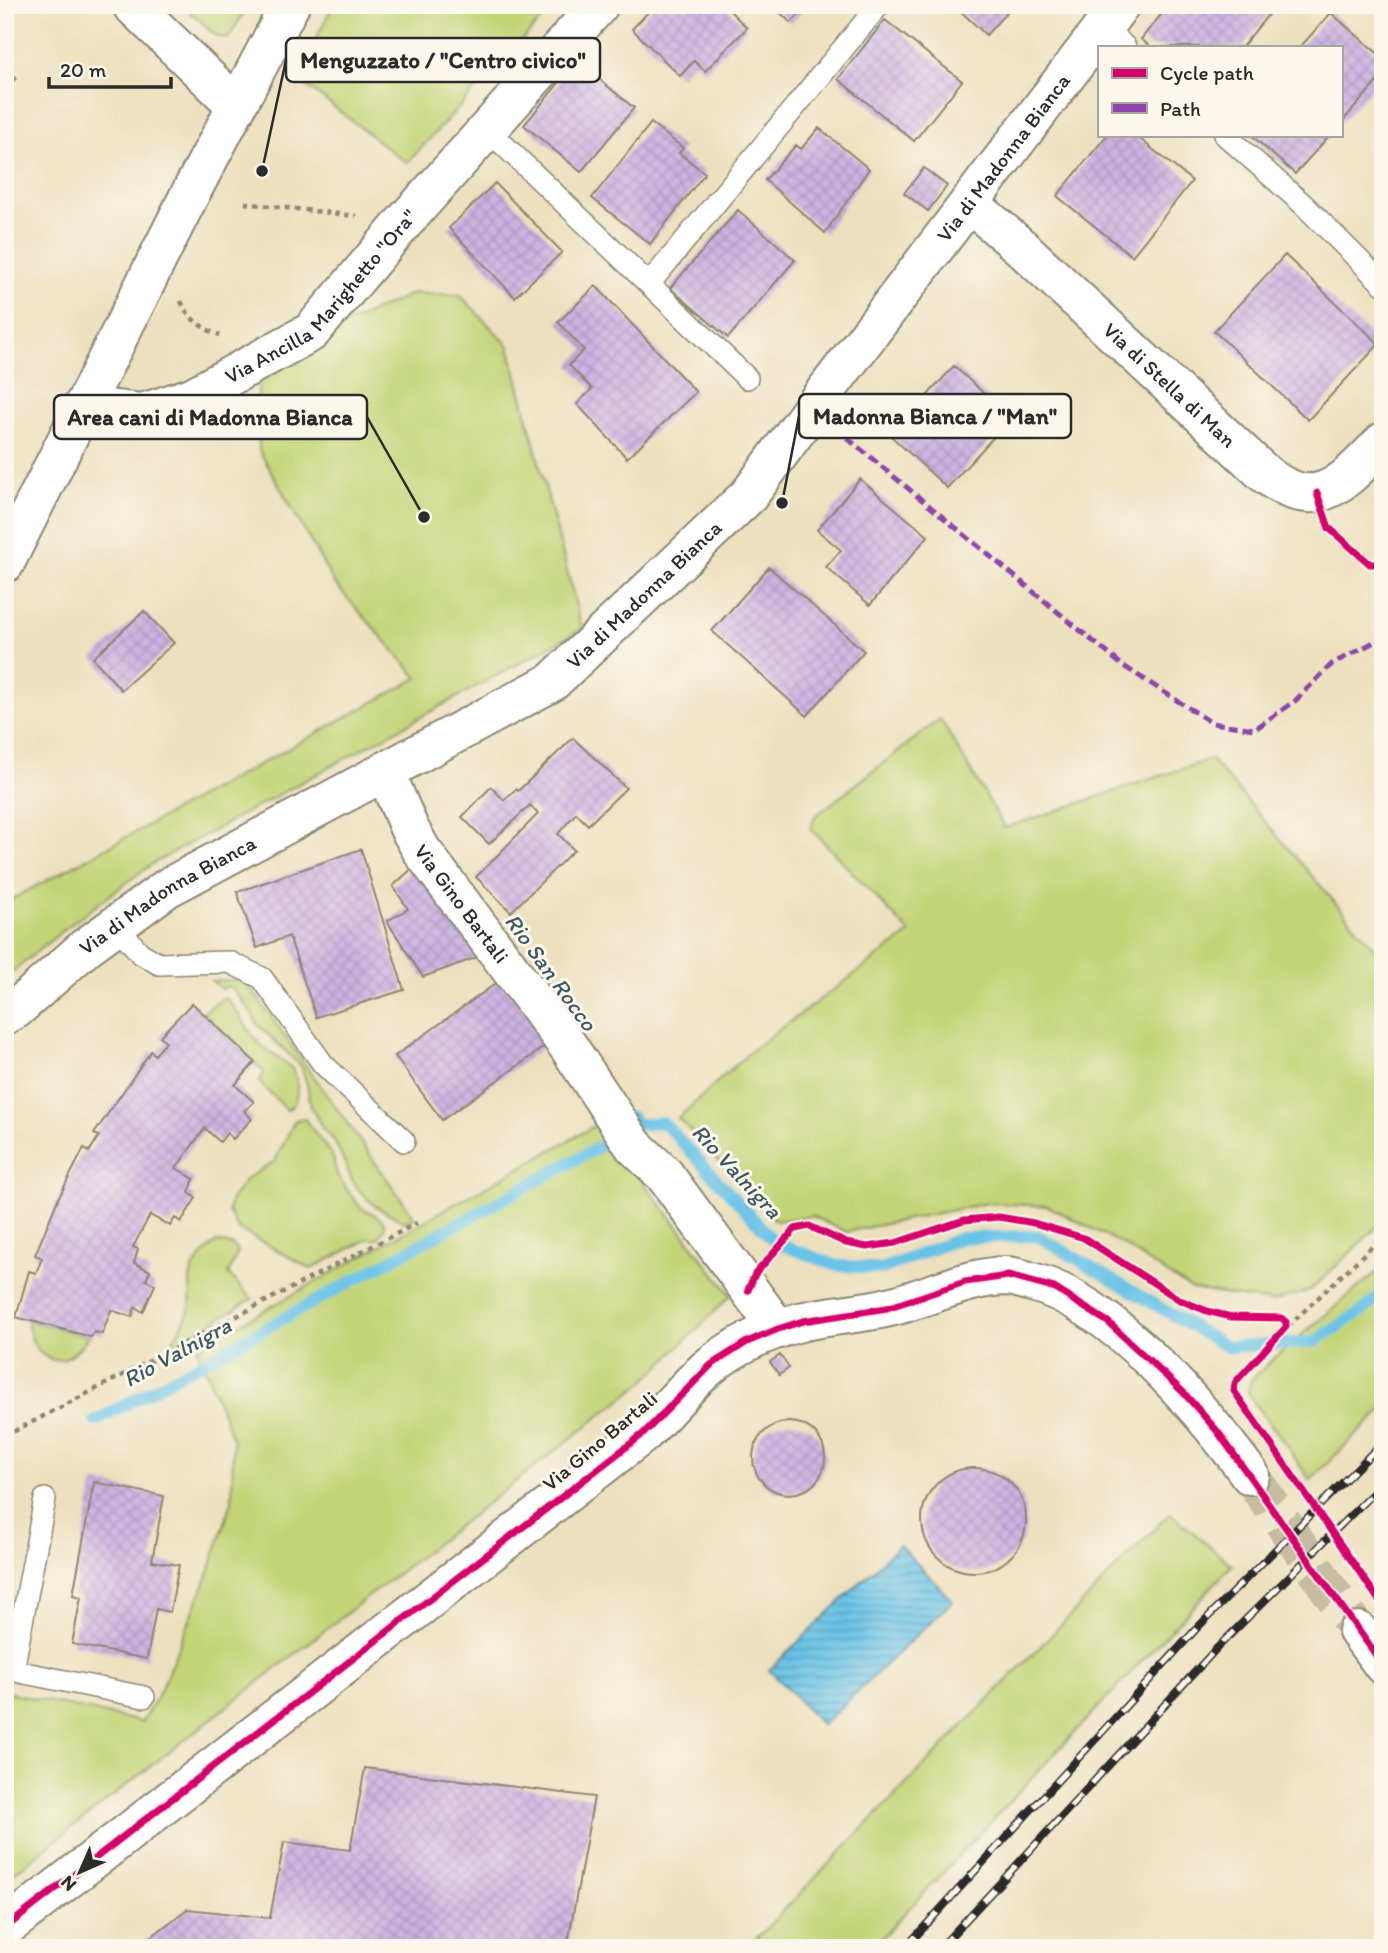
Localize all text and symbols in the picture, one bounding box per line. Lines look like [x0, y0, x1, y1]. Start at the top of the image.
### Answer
callout: Menguzzato / "Centro civico" [286, 38, 600, 82]
scale bar [49, 46, 172, 90]
text: Menguzzato / "Centro civico" [300, 46, 586, 74]
legend [1098, 46, 1342, 136]
text: 20 m [60, 57, 107, 82]
text: Cycle path [1160, 60, 1254, 85]
street label: Via di Madonna Bianca [931, 68, 1075, 246]
text: Path [1160, 96, 1201, 121]
street label: Via Ancilla Marighetto "Ora" [220, 204, 422, 389]
street label: Via di Stella di Man [1098, 317, 1241, 453]
callout: Madonna Bianca / "Man" [799, 394, 1071, 438]
callout: Area cani di Madonna Bianca [54, 395, 367, 439]
text: Madonna Bianca / "Man" [813, 402, 1057, 430]
text: Area cani di Madonna Bianca [66, 403, 353, 431]
street label: Via di Madonna Bianca [561, 515, 727, 674]
street label: Via di Madonna Bianca [74, 830, 260, 960]
street label: Via Gino Bartali [409, 839, 514, 968]
water label: Rio San Rocco [499, 908, 604, 1037]
water label: Rio Valnigra [686, 1118, 788, 1225]
water label: Rio Valnigra [118, 1311, 236, 1393]
street label: Via Gino Bartali [537, 1385, 662, 1496]
north arrow [46, 1838, 116, 1908]
text: N [56, 1871, 81, 1896]

